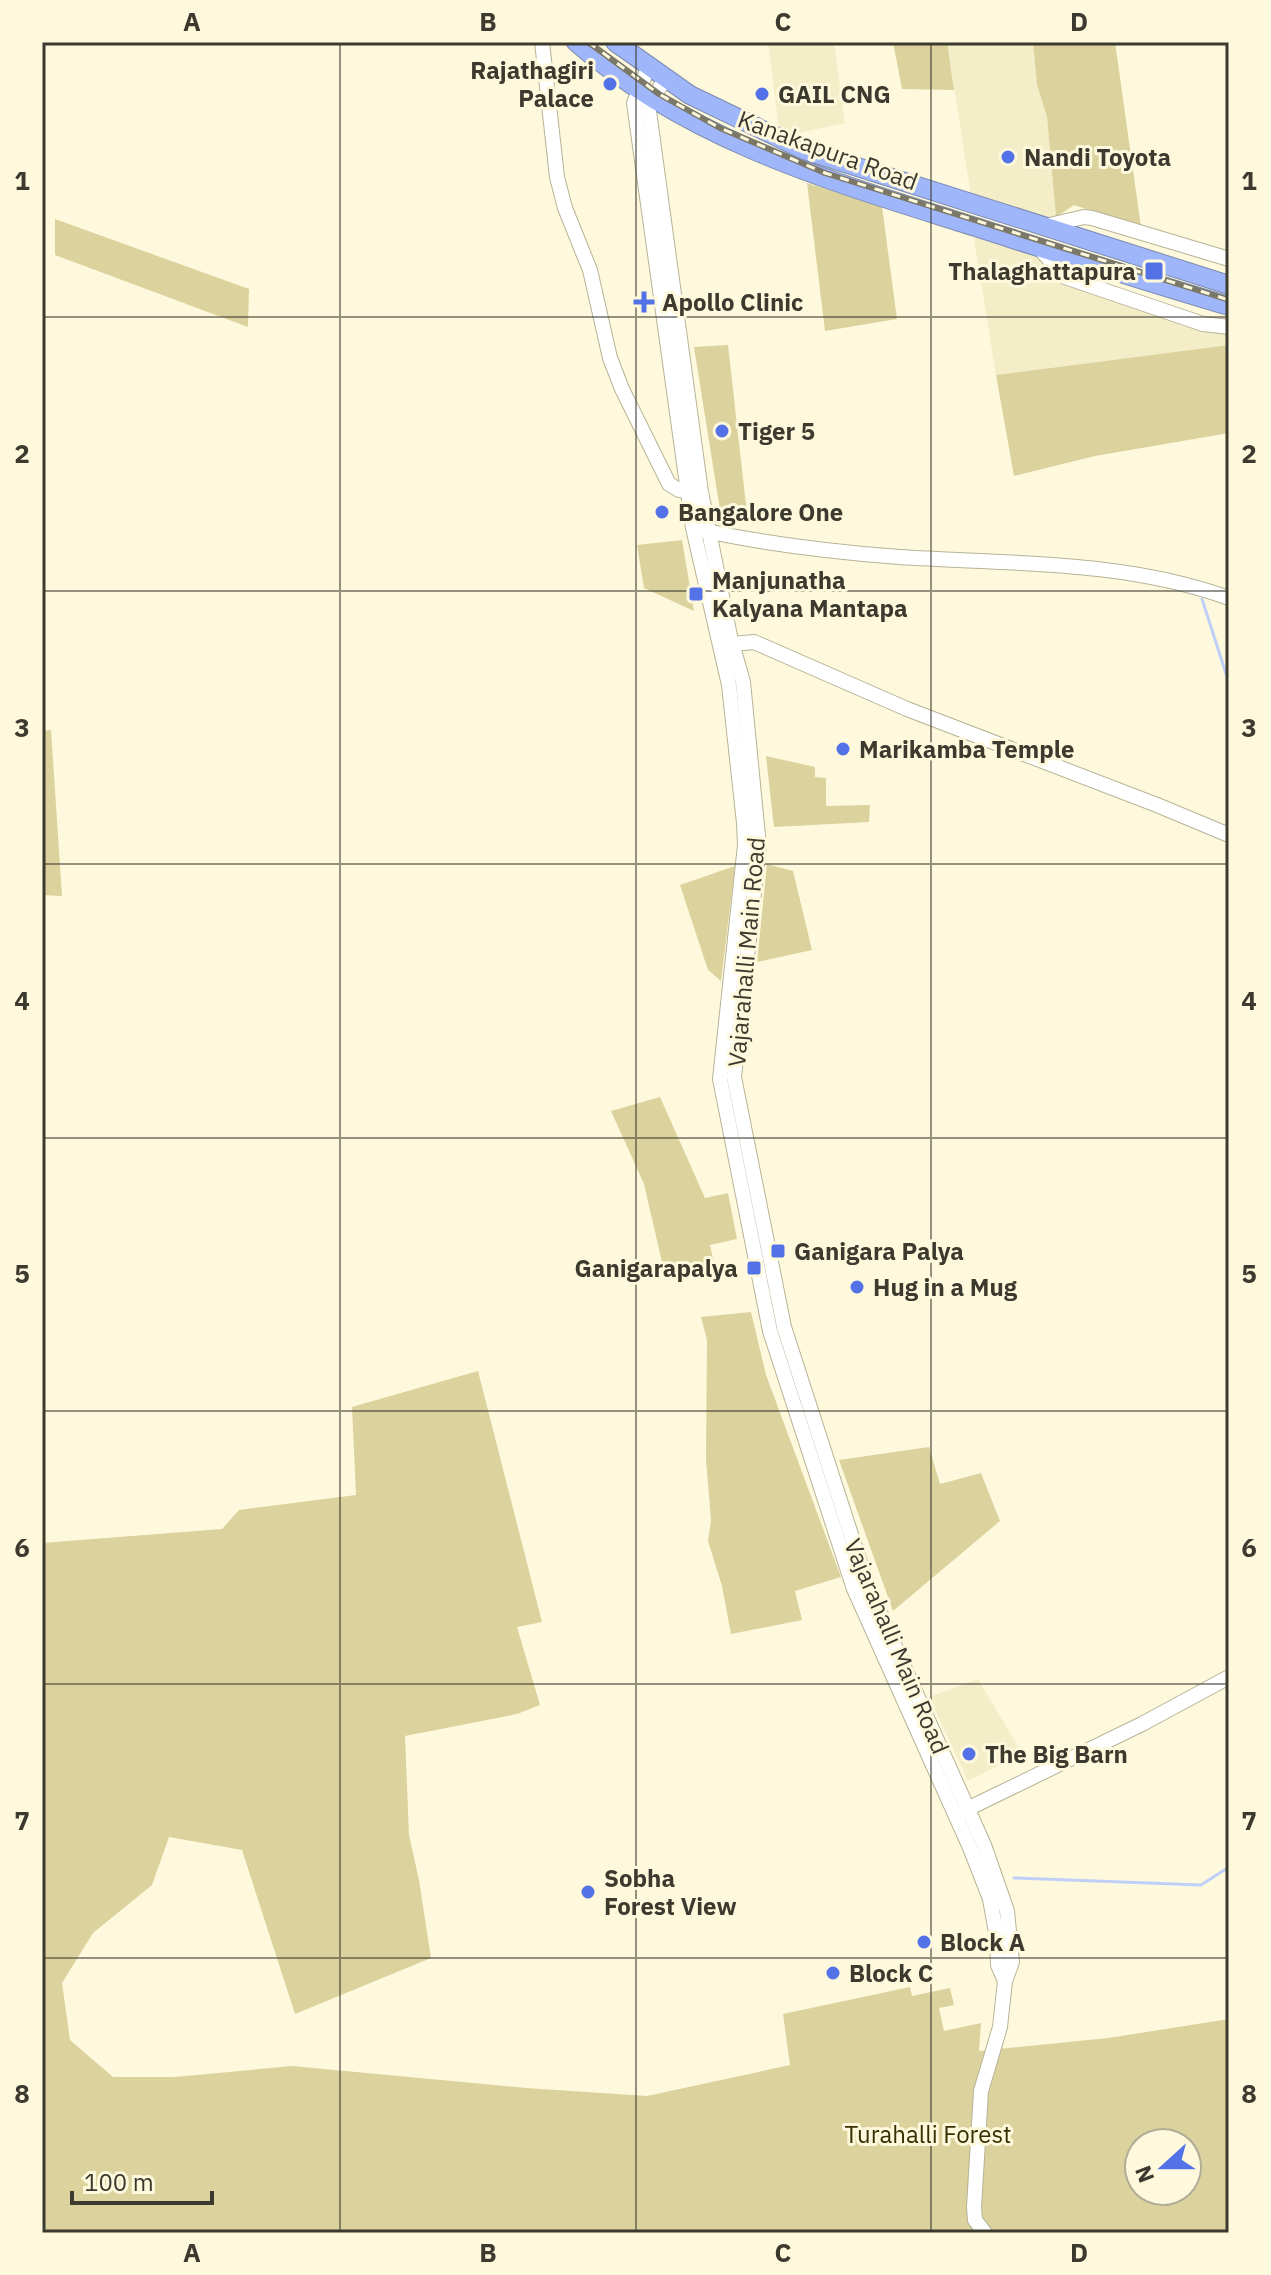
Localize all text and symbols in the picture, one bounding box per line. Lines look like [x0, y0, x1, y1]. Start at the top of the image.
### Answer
text: A [183, 4, 201, 38]
text: B [479, 4, 497, 38]
text: C [775, 4, 792, 38]
text: D [1070, 4, 1088, 38]
place label: Rajathagiri Palace [470, 54, 594, 114]
marker: Rajathagiri Palace [601, 75, 619, 93]
place label: GAIL CNG [778, 78, 891, 110]
marker: GAIL CNG [753, 85, 771, 103]
street label: Kanakapura Road [734, 103, 922, 197]
place label: Nandi Toyota [1024, 141, 1171, 173]
marker: Nandi Toyota [999, 148, 1017, 166]
text: 1 [14, 163, 30, 197]
text: 1 [1241, 163, 1257, 197]
place label: Thalaghattapura [948, 255, 1136, 287]
marker: Thalaghattapura [1143, 260, 1165, 282]
place label: Apollo Clinic [662, 286, 803, 318]
marker: Apollo Clinic [633, 291, 655, 313]
place label: Tiger 5 [738, 415, 815, 447]
marker: Tiger 5 [713, 422, 731, 440]
text: 2 [14, 436, 30, 470]
text: 2 [1241, 436, 1257, 470]
place label: Bangalore One [678, 496, 843, 528]
marker: Bangalore One [653, 503, 671, 521]
place label: Manjunatha Kalyana Mantapa [712, 564, 908, 624]
marker: Manjunatha Kalyana Mantapa [687, 585, 705, 603]
text: 3 [14, 710, 30, 744]
text: 3 [1241, 710, 1257, 744]
place label: Marikamba Temple [859, 733, 1075, 765]
marker: Marikamba Temple [834, 740, 852, 758]
street label: Vajarahalli Main Road [720, 836, 772, 1068]
text: 4 [14, 983, 30, 1017]
text: 4 [1241, 983, 1257, 1017]
place label: Ganigara Palya [794, 1235, 964, 1267]
marker: Ganigara Palya [769, 1242, 787, 1260]
place label: Ganigarapalya [575, 1252, 738, 1284]
text: 5 [14, 1256, 30, 1290]
text: 5 [1241, 1256, 1257, 1290]
marker: Ganigarapalya [745, 1259, 763, 1277]
place label: Hug in a Mug [873, 1271, 1018, 1303]
marker: Hug in a Mug [848, 1278, 866, 1296]
text: 6 [14, 1530, 30, 1564]
text: 6 [1241, 1530, 1257, 1564]
street label: Vajarahalli Main Road [837, 1533, 957, 1759]
place label: The Big Barn [985, 1738, 1128, 1770]
marker: The Big Barn [960, 1745, 978, 1763]
text: 7 [14, 1803, 30, 1837]
text: 7 [1241, 1803, 1257, 1837]
place label: Sobha Forest View [604, 1862, 737, 1922]
marker: Sobha Forest View [579, 1883, 597, 1901]
place label: Block A [940, 1926, 1025, 1958]
marker: Block A [915, 1933, 933, 1951]
place label: Block C [849, 1957, 933, 1989]
marker: Block C [824, 1964, 842, 1982]
text: 8 [14, 2076, 30, 2110]
text: 8 [1241, 2076, 1257, 2110]
park label: Turahalli Forest [845, 2118, 1011, 2150]
north arrow [1123, 2127, 1203, 2207]
scale bar [72, 2155, 212, 2205]
text: N [1127, 2162, 1160, 2187]
text: 100 m [84, 2166, 154, 2198]
text: A [183, 2235, 201, 2269]
text: B [479, 2235, 497, 2269]
text: C [775, 2235, 792, 2269]
text: D [1070, 2235, 1088, 2269]

